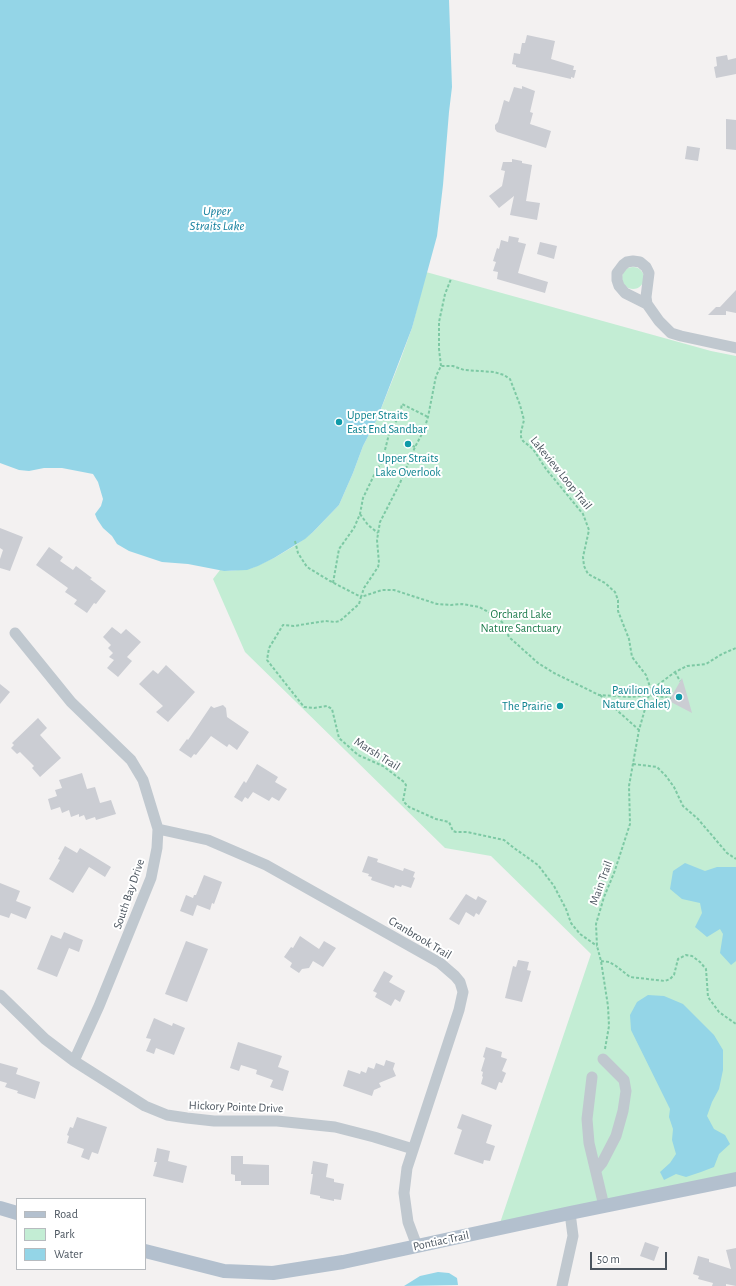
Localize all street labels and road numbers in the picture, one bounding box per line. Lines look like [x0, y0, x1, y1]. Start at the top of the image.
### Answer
street label: Lakeview Loop Trail [527, 434, 595, 512]
street label: Marsh Trail [351, 734, 403, 774]
street label: South Bay Drive [110, 857, 148, 931]
street label: Main Trail [586, 859, 616, 907]
street label: Cranbrook Trail [386, 914, 454, 962]
street label: Hickory Pointe Drive [188, 1098, 284, 1116]
street label: Pontiac Trail [412, 1228, 470, 1254]

